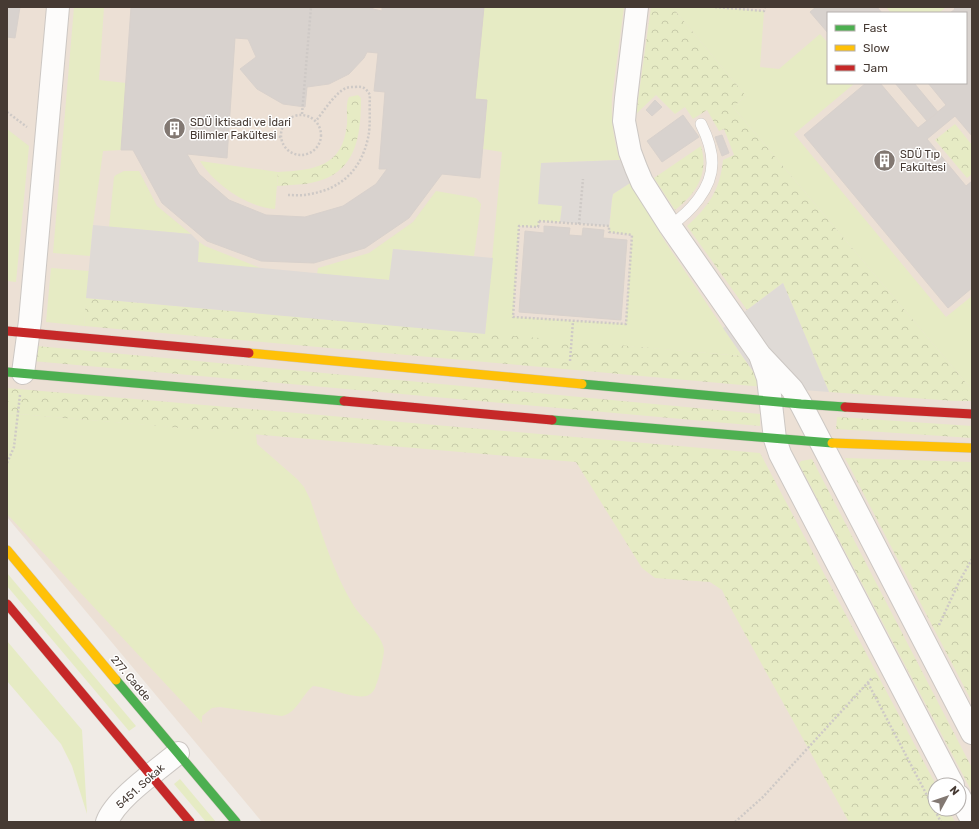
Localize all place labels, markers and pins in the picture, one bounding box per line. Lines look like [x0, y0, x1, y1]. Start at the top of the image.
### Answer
building icon: SDÜ İktisadi ve İdari Bilimler Fakültesi [162, 115, 188, 141]
place label: SDÜ İktisadi ve İdari Bilimler Fakültesi [190, 115, 291, 142]
building icon: SDÜ Tıp Fakültesi [872, 147, 898, 173]
place label: SDÜ Tıp Fakültesi [900, 148, 946, 174]

